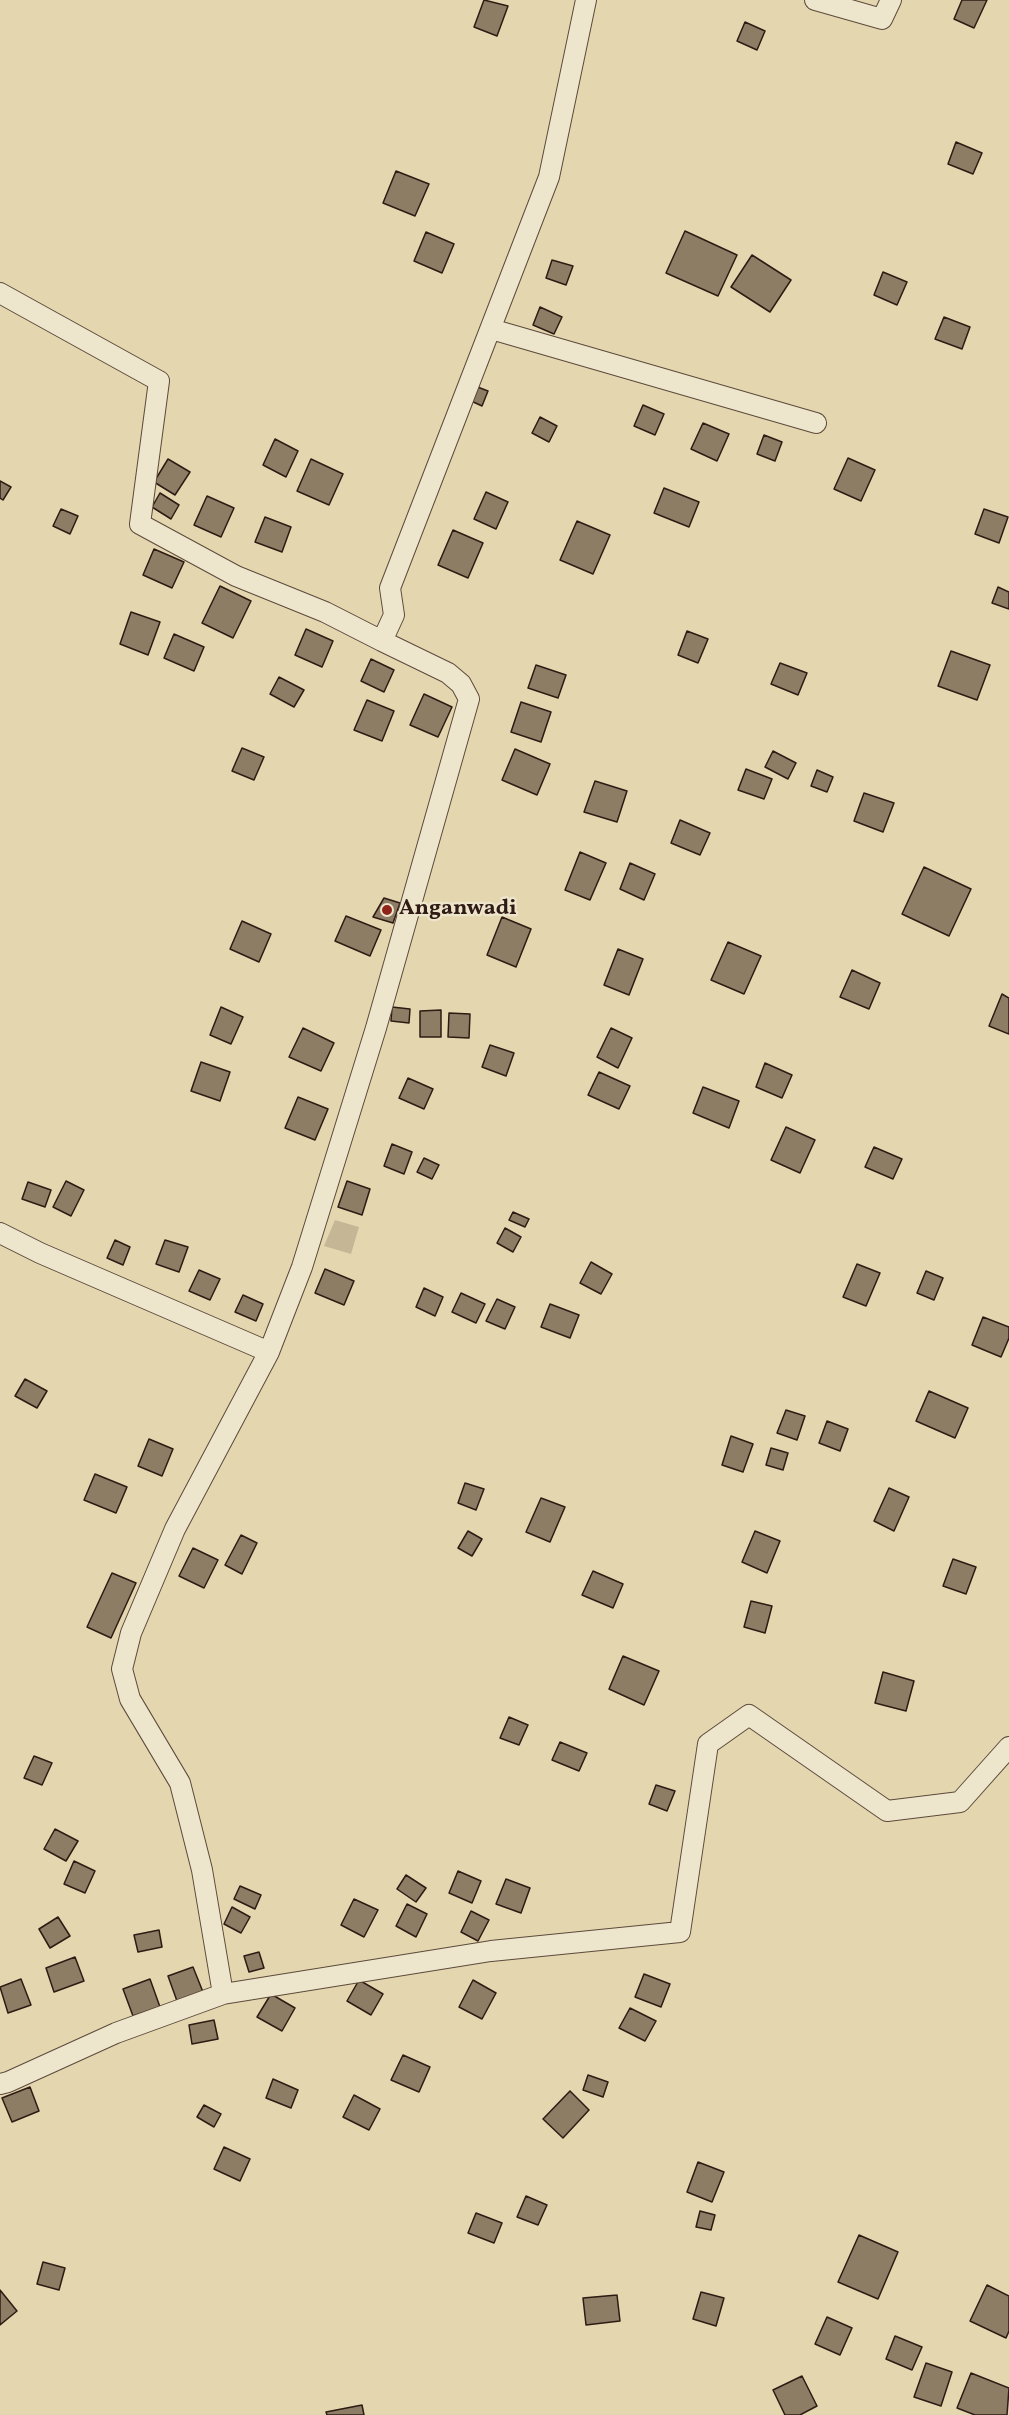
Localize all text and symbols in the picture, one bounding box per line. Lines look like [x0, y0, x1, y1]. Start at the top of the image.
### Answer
place label: Anganwadi [399, 897, 517, 923]
marker: Anganwadi [380, 903, 394, 917]

